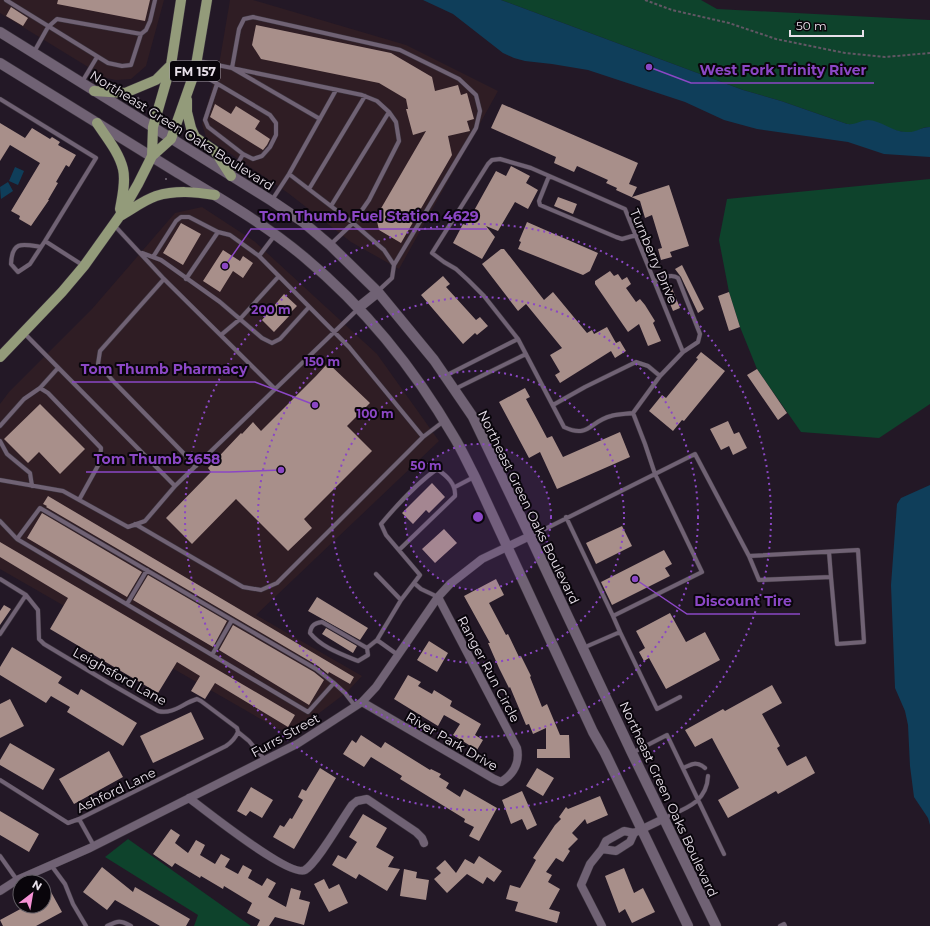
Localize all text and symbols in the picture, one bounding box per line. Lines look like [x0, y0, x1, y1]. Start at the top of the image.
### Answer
scale bar [790, 12, 863, 38]
text: 50 m [796, 18, 827, 33]
callout: West Fork Trinity River [691, 57, 874, 83]
road number: FM 157 [170, 61, 220, 81]
text: West Fork Trinity River [699, 61, 867, 79]
street label: Northeast Green Oaks Boulevard [87, 67, 277, 193]
callout: Tom Thumb Fuel Station 4629 [251, 203, 487, 229]
street label: Turnberry Drive [627, 206, 681, 306]
text: Tom Thumb Fuel Station 4629 [259, 207, 479, 225]
text: 200 m [251, 302, 291, 317]
text: 150 m [304, 354, 340, 369]
callout: Tom Thumb Pharmacy [72, 356, 255, 382]
text: Tom Thumb Pharmacy [81, 360, 248, 378]
text: 100 m [357, 406, 393, 421]
street label: Northeast Green Oaks Boulevard [475, 407, 583, 607]
callout: Tom Thumb 3658 [86, 446, 229, 472]
text: Tom Thumb 3658 [94, 450, 220, 468]
text: 50 m [410, 458, 442, 473]
centre of rings [471, 510, 485, 524]
callout: Discount Tire [687, 588, 800, 614]
text: Discount Tire [694, 592, 792, 610]
street label: Ranger Run Circle [454, 613, 524, 725]
street label: Leighsford Lane [70, 644, 170, 708]
street label: Northeast Green Oaks Boulevard [617, 699, 721, 899]
street label: River Park Drive [403, 708, 501, 774]
street label: Furrs Street [248, 710, 322, 760]
street label: Ashford Lane [74, 764, 158, 816]
north arrow [12, 874, 52, 914]
text: N [30, 877, 45, 894]

